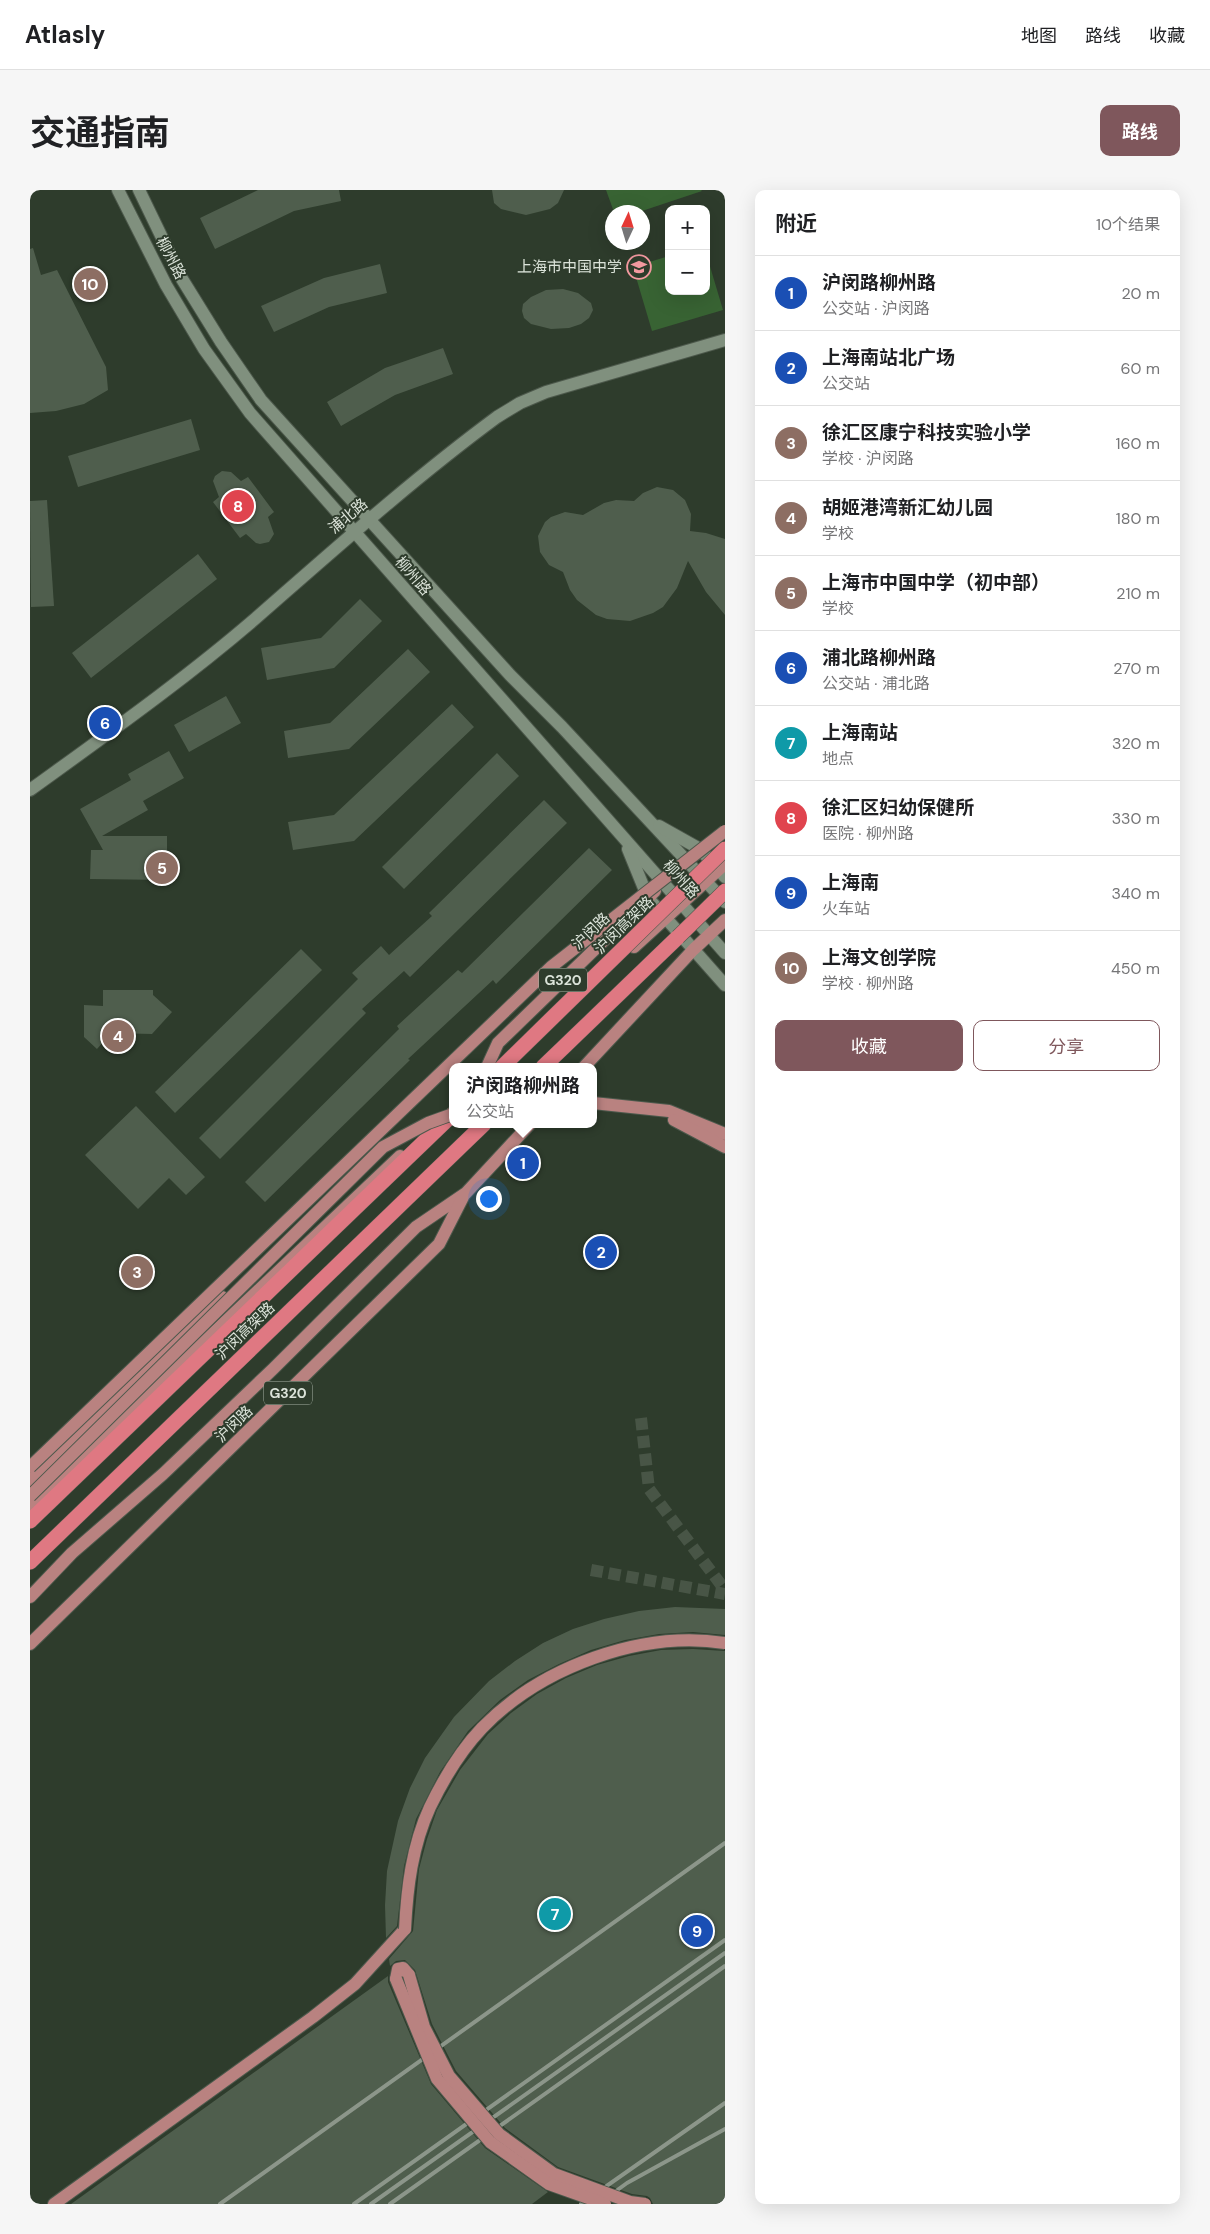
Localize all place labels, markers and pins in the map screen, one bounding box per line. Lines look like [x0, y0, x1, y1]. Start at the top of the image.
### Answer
school or university icon: 上海市中国中学 [626, 254, 652, 280]
place label: 上海市中国中学 [517, 257, 622, 277]
pin: 10 [74, 265, 106, 303]
pin: 8 [222, 487, 254, 525]
pin: 6 [89, 704, 121, 742]
pin: 5 [146, 849, 178, 887]
pin: 4 [102, 1017, 134, 1055]
pin: 1 [507, 1144, 539, 1182]
pin: 2 [585, 1233, 617, 1271]
pin: 3 [121, 1253, 153, 1291]
pin: 7 [539, 1895, 571, 1933]
pin: 9 [681, 1912, 713, 1950]

